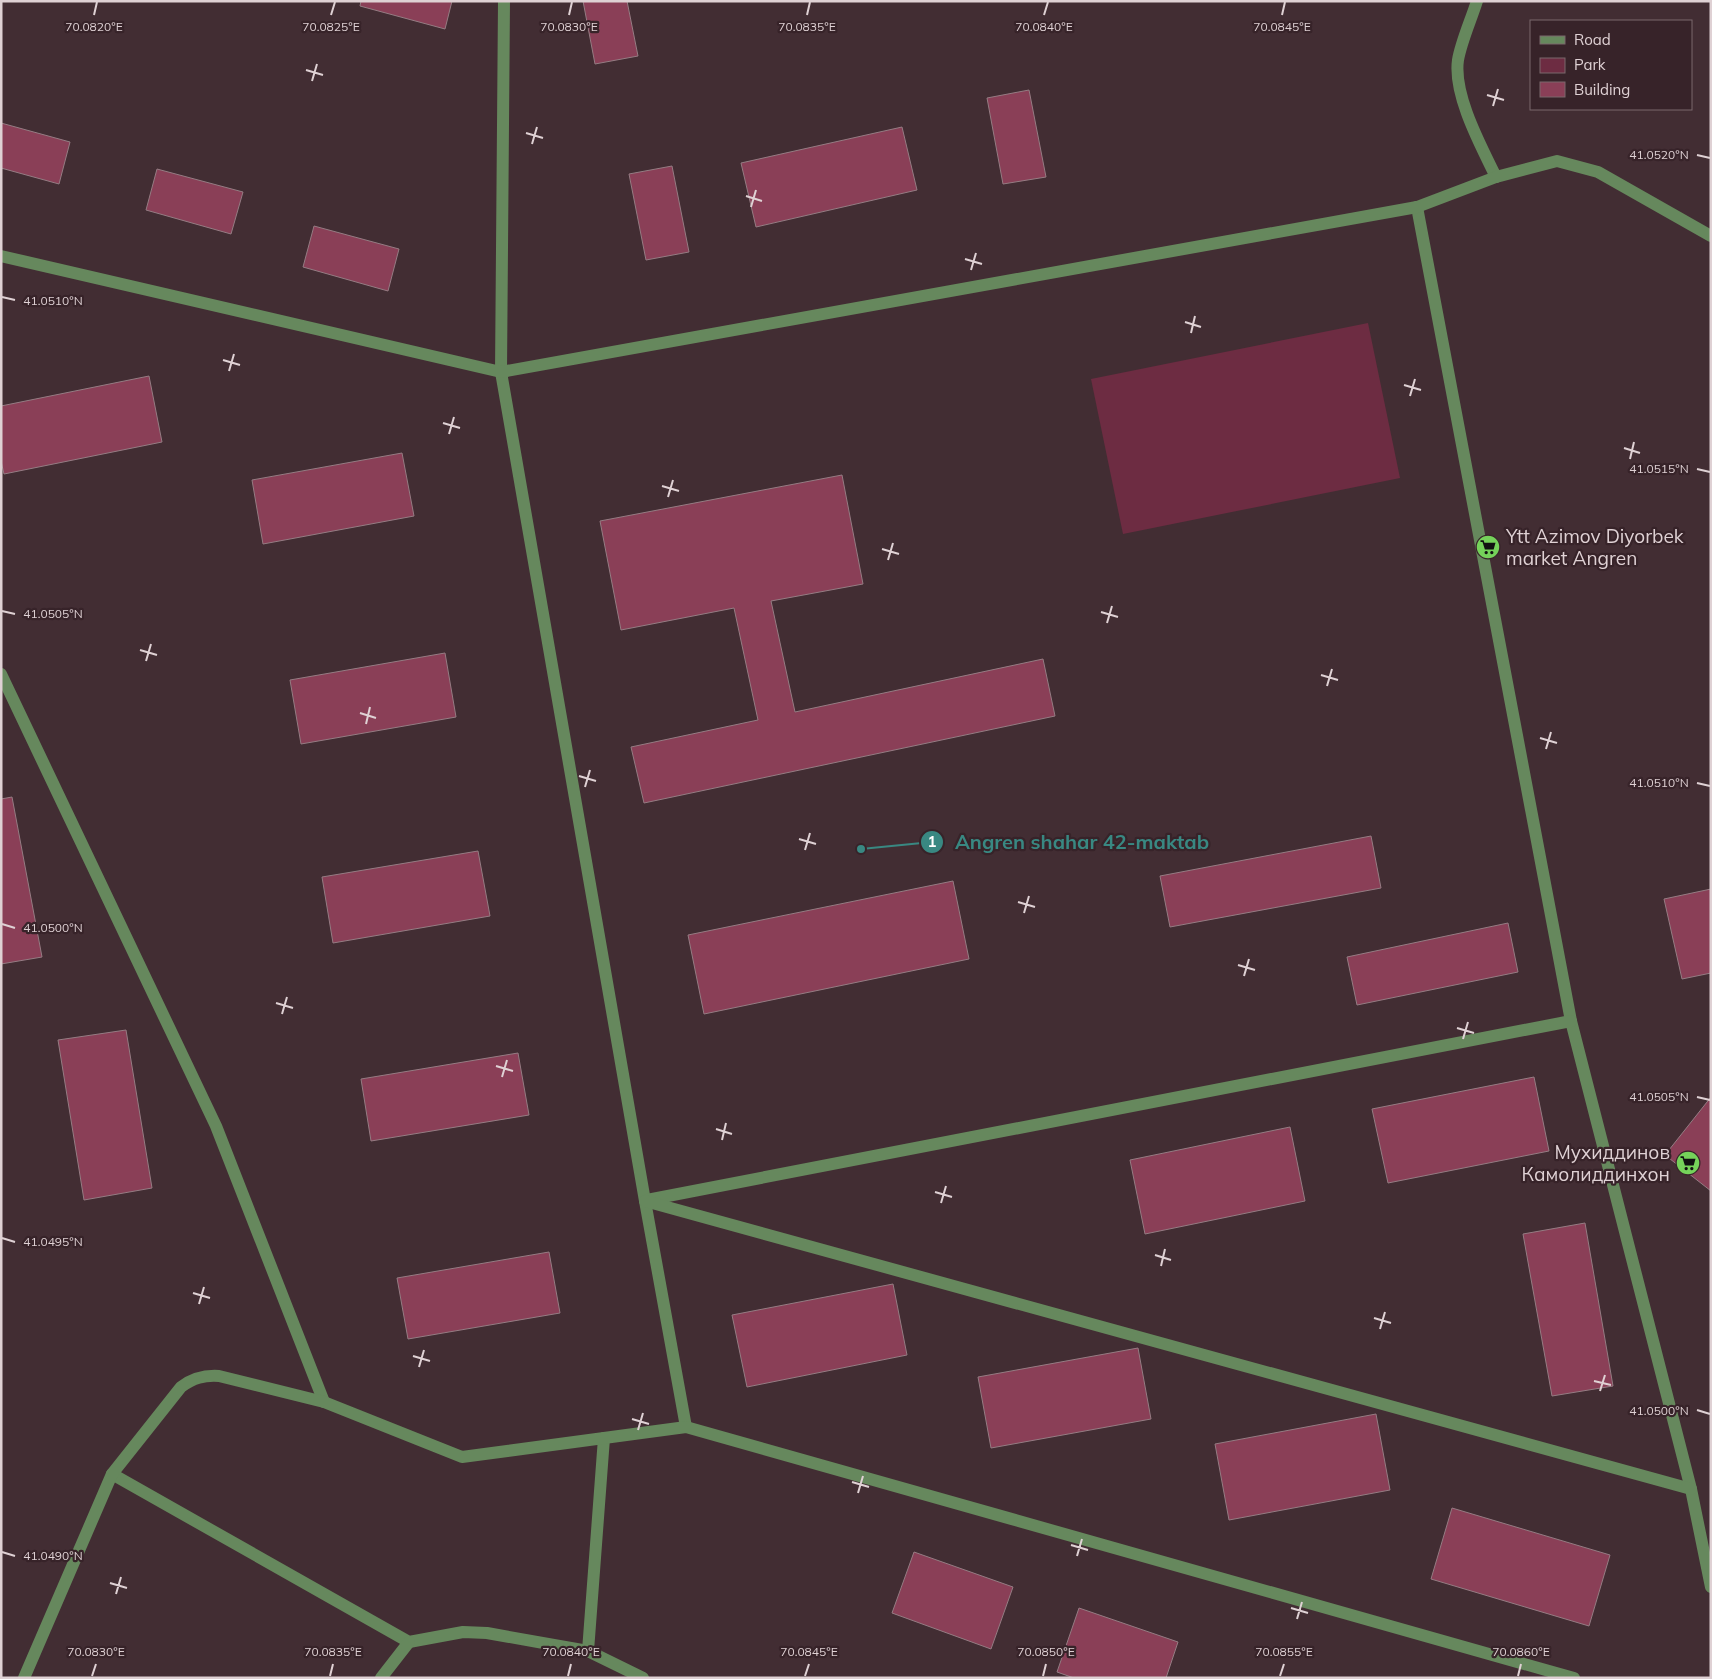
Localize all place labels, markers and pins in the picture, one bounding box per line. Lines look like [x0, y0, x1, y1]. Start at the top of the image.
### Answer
place label: Ytt Azimov Diyorbek market Angren [1505, 524, 1684, 570]
supermarket icon: Ytt Azimov Diyorbek market Angren [1475, 534, 1501, 560]
callout: Angren shahar 42-maktab [920, 824, 1219, 859]
place label: Мухиддинов Камолиддинхон [1522, 1140, 1670, 1186]
supermarket icon: Мухиддинов Камолиддинхон [1675, 1150, 1701, 1176]

